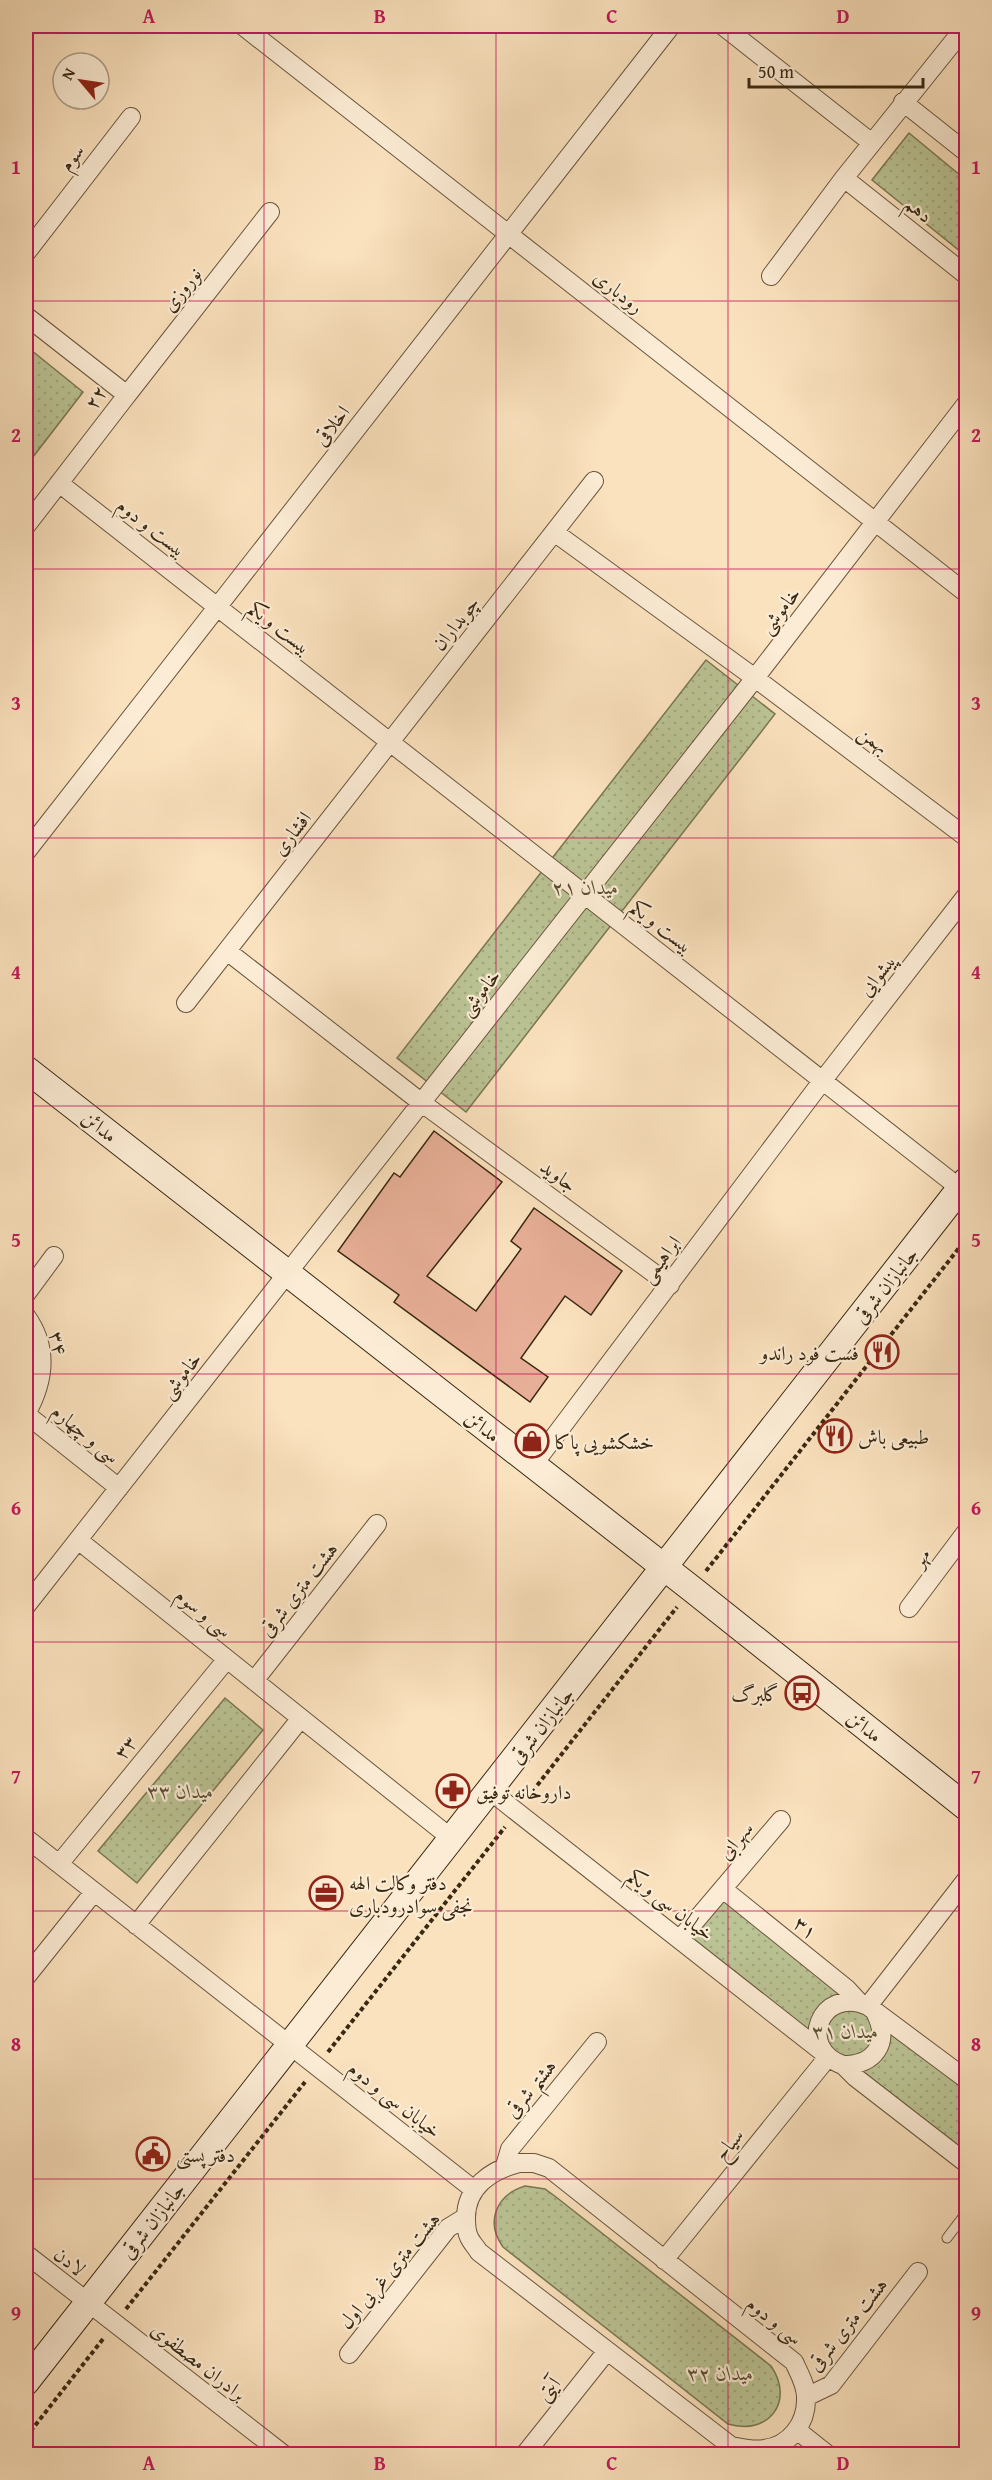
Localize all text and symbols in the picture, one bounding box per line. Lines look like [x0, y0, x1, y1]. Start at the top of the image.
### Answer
text: A [143, 1, 156, 30]
text: B [374, 1, 386, 30]
text: C [606, 1, 618, 30]
text: D [836, 1, 850, 30]
north arrow [51, 51, 111, 111]
scale bar [749, 51, 923, 89]
text: 50 m [758, 58, 794, 85]
text: N [55, 63, 81, 84]
street label: سوم [51, 137, 94, 179]
text: 1 [11, 152, 21, 181]
text: 1 [971, 152, 981, 181]
street label: دهم [896, 189, 939, 233]
street label: نوروزی [154, 260, 208, 318]
street label: رودباری [588, 262, 650, 320]
street label: ۲۲ [76, 379, 114, 415]
street label: اخلاقی [306, 399, 356, 451]
text: 2 [11, 420, 21, 449]
text: 2 [971, 420, 981, 449]
street label: بیست و دوم [109, 491, 193, 567]
street label: خاموشی [751, 580, 807, 640]
street label: چوبداران [424, 589, 486, 657]
street label: بیست و یکم [239, 593, 318, 665]
text: 3 [11, 688, 21, 717]
text: 3 [971, 688, 981, 717]
street label: بهمن [852, 718, 896, 760]
street label: افشاری [264, 805, 318, 861]
park label: میدان ۲۱ [553, 872, 619, 901]
street label: بیست و یکم [621, 892, 700, 964]
street label: پیشوایی [851, 946, 903, 1002]
text: 4 [11, 957, 21, 986]
text: 4 [971, 957, 981, 986]
street label: خاموشی [451, 962, 507, 1022]
street label: مدائن [76, 1103, 124, 1149]
street label: جاوید [535, 1152, 583, 1198]
text: 5 [11, 1225, 21, 1254]
text: 5 [971, 1225, 981, 1254]
street label: ابراهیمی [632, 1229, 688, 1289]
street label: جانبازان شرقی [846, 1240, 924, 1330]
street label: ۳۴ [42, 1329, 76, 1357]
restaurant icon: فست فود راندو [864, 1334, 900, 1370]
place label: فست فود راندو [758, 1338, 859, 1367]
street label: خاموشی [152, 1345, 208, 1405]
street label: سی و چهارم [43, 1396, 127, 1473]
street label: مدائن [459, 1403, 507, 1449]
restaurant icon: طبیعی باش [817, 1418, 853, 1454]
place label: طبیعی باش [858, 1422, 929, 1451]
shop icon: خشکشویی پاکا [514, 1423, 550, 1459]
place label: خشکشویی پاکا [555, 1427, 654, 1457]
text: 6 [11, 1493, 21, 1522]
text: 6 [971, 1493, 981, 1522]
street label: هشت متری شرقی [252, 1536, 344, 1642]
street label: مهر [902, 1541, 937, 1574]
street label: سی و سوم [167, 1580, 239, 1647]
bus stop icon: گلبرگ [784, 1675, 820, 1711]
place label: گلبرگ [731, 1679, 779, 1708]
street label: جانبازان شرقی [502, 1680, 580, 1770]
street label: مدائن [841, 1703, 889, 1749]
street label: ۳۳ [106, 1729, 144, 1765]
text: 7 [11, 1761, 21, 1790]
text: 7 [971, 1761, 981, 1790]
pharmacy icon: داروخانه توفیق [435, 1773, 471, 1809]
park label: میدان ۳۳ [147, 1776, 214, 1805]
place label: داروخانه توفیق [476, 1777, 571, 1806]
street label: سهرابی [710, 1815, 760, 1866]
street label: خیابان سی و یکم [619, 1861, 720, 1951]
place label: دفتر وکالت الهه نجفی سوادرودباری [349, 1868, 473, 1921]
office icon: دفتر وکالت الهه نجفی سوادرودباری [308, 1875, 344, 1911]
street label: ۳۱ [788, 1908, 824, 1946]
park label: میدان ۳۱ [812, 2016, 879, 2045]
text: 8 [11, 2029, 21, 2058]
text: 8 [971, 2029, 981, 2058]
street label: هشتم شرقی [497, 2052, 567, 2127]
street label: خیابان سی و دوم [340, 2053, 448, 2148]
street label: سیاح [706, 2122, 753, 2169]
public building icon: دفتر پستی [135, 2136, 171, 2172]
place label: دفتر پستی [176, 2140, 235, 2170]
street label: جانبازان شرقی [113, 2175, 191, 2265]
street label: هشت متری غربی اول [331, 2205, 448, 2336]
street label: لادن [48, 2239, 92, 2283]
street label: هشت متری شرقی [800, 2271, 894, 2377]
street label: سی و دوم [738, 2289, 809, 2354]
text: 9 [11, 2298, 21, 2327]
text: 9 [971, 2298, 981, 2327]
street label: برادران مصطفوی [145, 2314, 253, 2408]
park label: میدان ۳۲ [687, 2358, 754, 2387]
street label: آیتی [529, 2368, 569, 2408]
text: A [143, 2448, 156, 2477]
text: B [374, 2448, 386, 2477]
text: C [606, 2448, 618, 2477]
text: D [836, 2448, 850, 2477]

